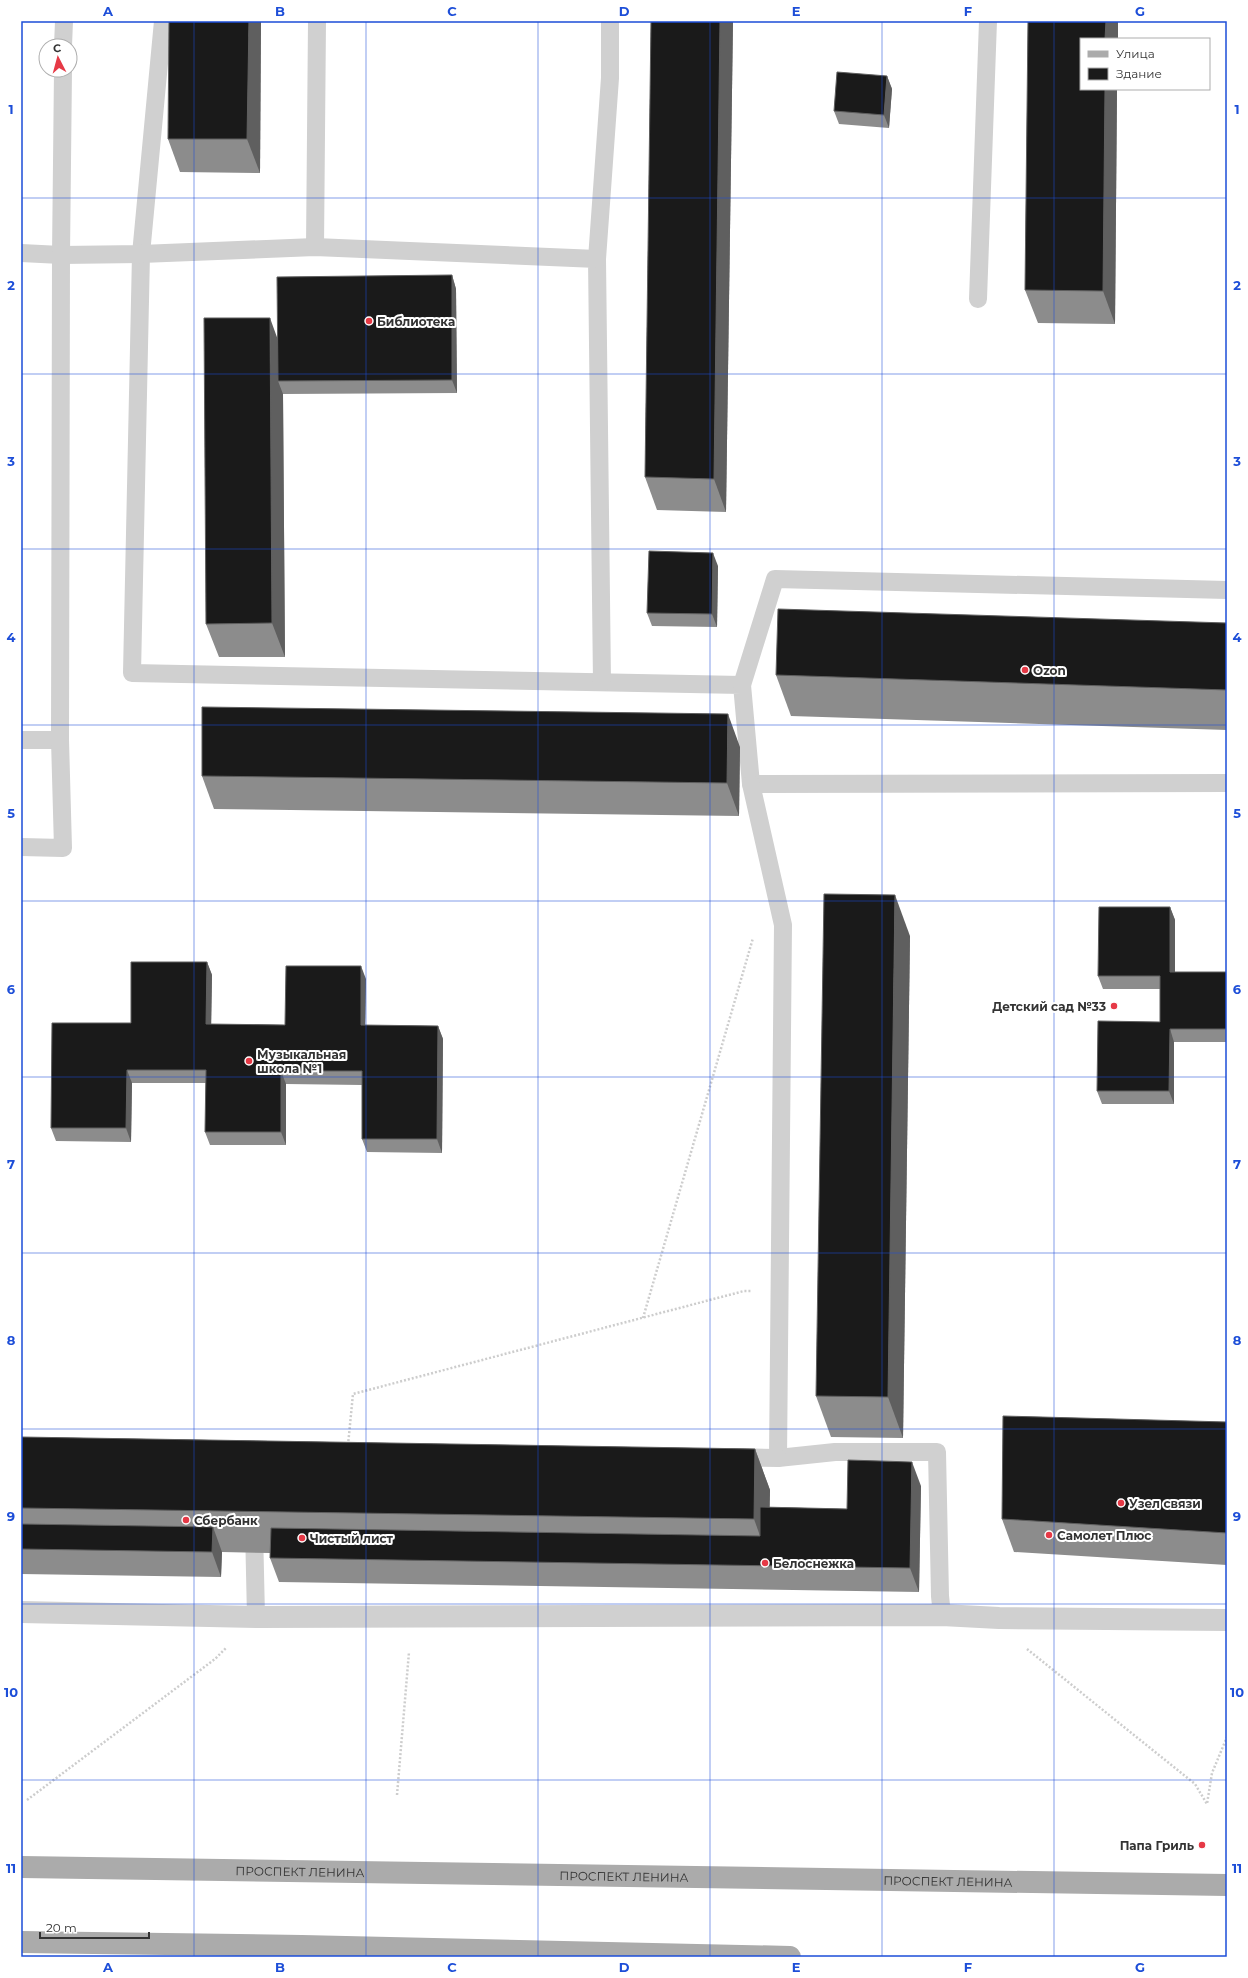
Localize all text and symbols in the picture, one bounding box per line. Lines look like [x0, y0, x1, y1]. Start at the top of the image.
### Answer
text: A [102, 3, 114, 19]
text: B [275, 3, 285, 19]
text: C [447, 3, 457, 19]
text: D [619, 3, 630, 19]
text: E [792, 3, 801, 19]
text: F [964, 3, 972, 19]
text: G [1135, 3, 1145, 19]
north arrow [38, 38, 78, 78]
legend [1080, 38, 1210, 90]
text: С [52, 41, 62, 55]
text: Улица [1116, 46, 1155, 61]
text: Здание [1116, 66, 1162, 81]
text: 1 [8, 101, 14, 117]
text: 1 [1234, 101, 1240, 117]
text: 2 [7, 277, 15, 293]
text: 2 [1233, 277, 1241, 293]
place label: Библиотека [377, 314, 455, 329]
marker: Библиотека [364, 316, 374, 326]
text: 3 [6, 453, 15, 469]
text: 3 [1232, 453, 1241, 469]
text: 4 [7, 629, 16, 645]
text: 4 [1233, 629, 1242, 645]
place label: Ozon [1033, 663, 1066, 678]
marker: Ozon [1020, 665, 1030, 675]
text: 5 [7, 805, 15, 821]
text: 5 [1233, 805, 1241, 821]
text: 6 [7, 981, 16, 997]
text: 6 [1233, 981, 1242, 997]
place label: Детский сад №33 [992, 999, 1106, 1014]
marker: Детский сад №33 [1109, 1001, 1119, 1011]
place label: Музыкальная школа №1 [257, 1047, 346, 1076]
marker: Музыкальная школа №1 [244, 1056, 254, 1066]
text: 7 [7, 1156, 15, 1172]
text: 7 [1233, 1156, 1241, 1172]
text: 8 [7, 1332, 16, 1348]
text: 8 [1233, 1332, 1242, 1348]
place label: Узел связи [1129, 1496, 1201, 1511]
marker: Узел связи [1116, 1498, 1126, 1508]
text: 9 [7, 1508, 15, 1524]
text: 9 [1233, 1508, 1241, 1524]
place label: Сбербанк [194, 1513, 258, 1528]
marker: Сбербанк [181, 1515, 191, 1525]
place label: Самолет Плюс [1057, 1528, 1151, 1543]
marker: Самолет Плюс [1044, 1530, 1054, 1540]
place label: Чистый лист [310, 1531, 394, 1546]
marker: Чистый лист [297, 1533, 307, 1543]
place label: Белоснежка [773, 1556, 854, 1571]
marker: Белоснежка [760, 1558, 770, 1568]
text: 10 [4, 1684, 18, 1700]
text: 10 [1230, 1684, 1244, 1700]
place label: Папа Гриль [1120, 1838, 1194, 1853]
marker: Папа Гриль [1197, 1840, 1207, 1850]
text: 11 [6, 1860, 16, 1876]
text: 11 [1232, 1860, 1242, 1876]
street label: ПРОСПЕКТ ЛЕНИНА [235, 1863, 365, 1880]
street label: ПРОСПЕКТ ЛЕНИНА [559, 1868, 689, 1884]
street label: ПРОСПЕКТ ЛЕНИНА [883, 1872, 1013, 1889]
scale bar [40, 1914, 149, 1940]
text: 20 m [46, 1920, 77, 1935]
text: A [102, 1959, 114, 1975]
text: B [275, 1959, 285, 1975]
text: C [447, 1959, 457, 1975]
text: D [619, 1959, 630, 1975]
text: E [792, 1959, 801, 1975]
text: F [964, 1959, 972, 1975]
text: G [1135, 1959, 1145, 1975]

